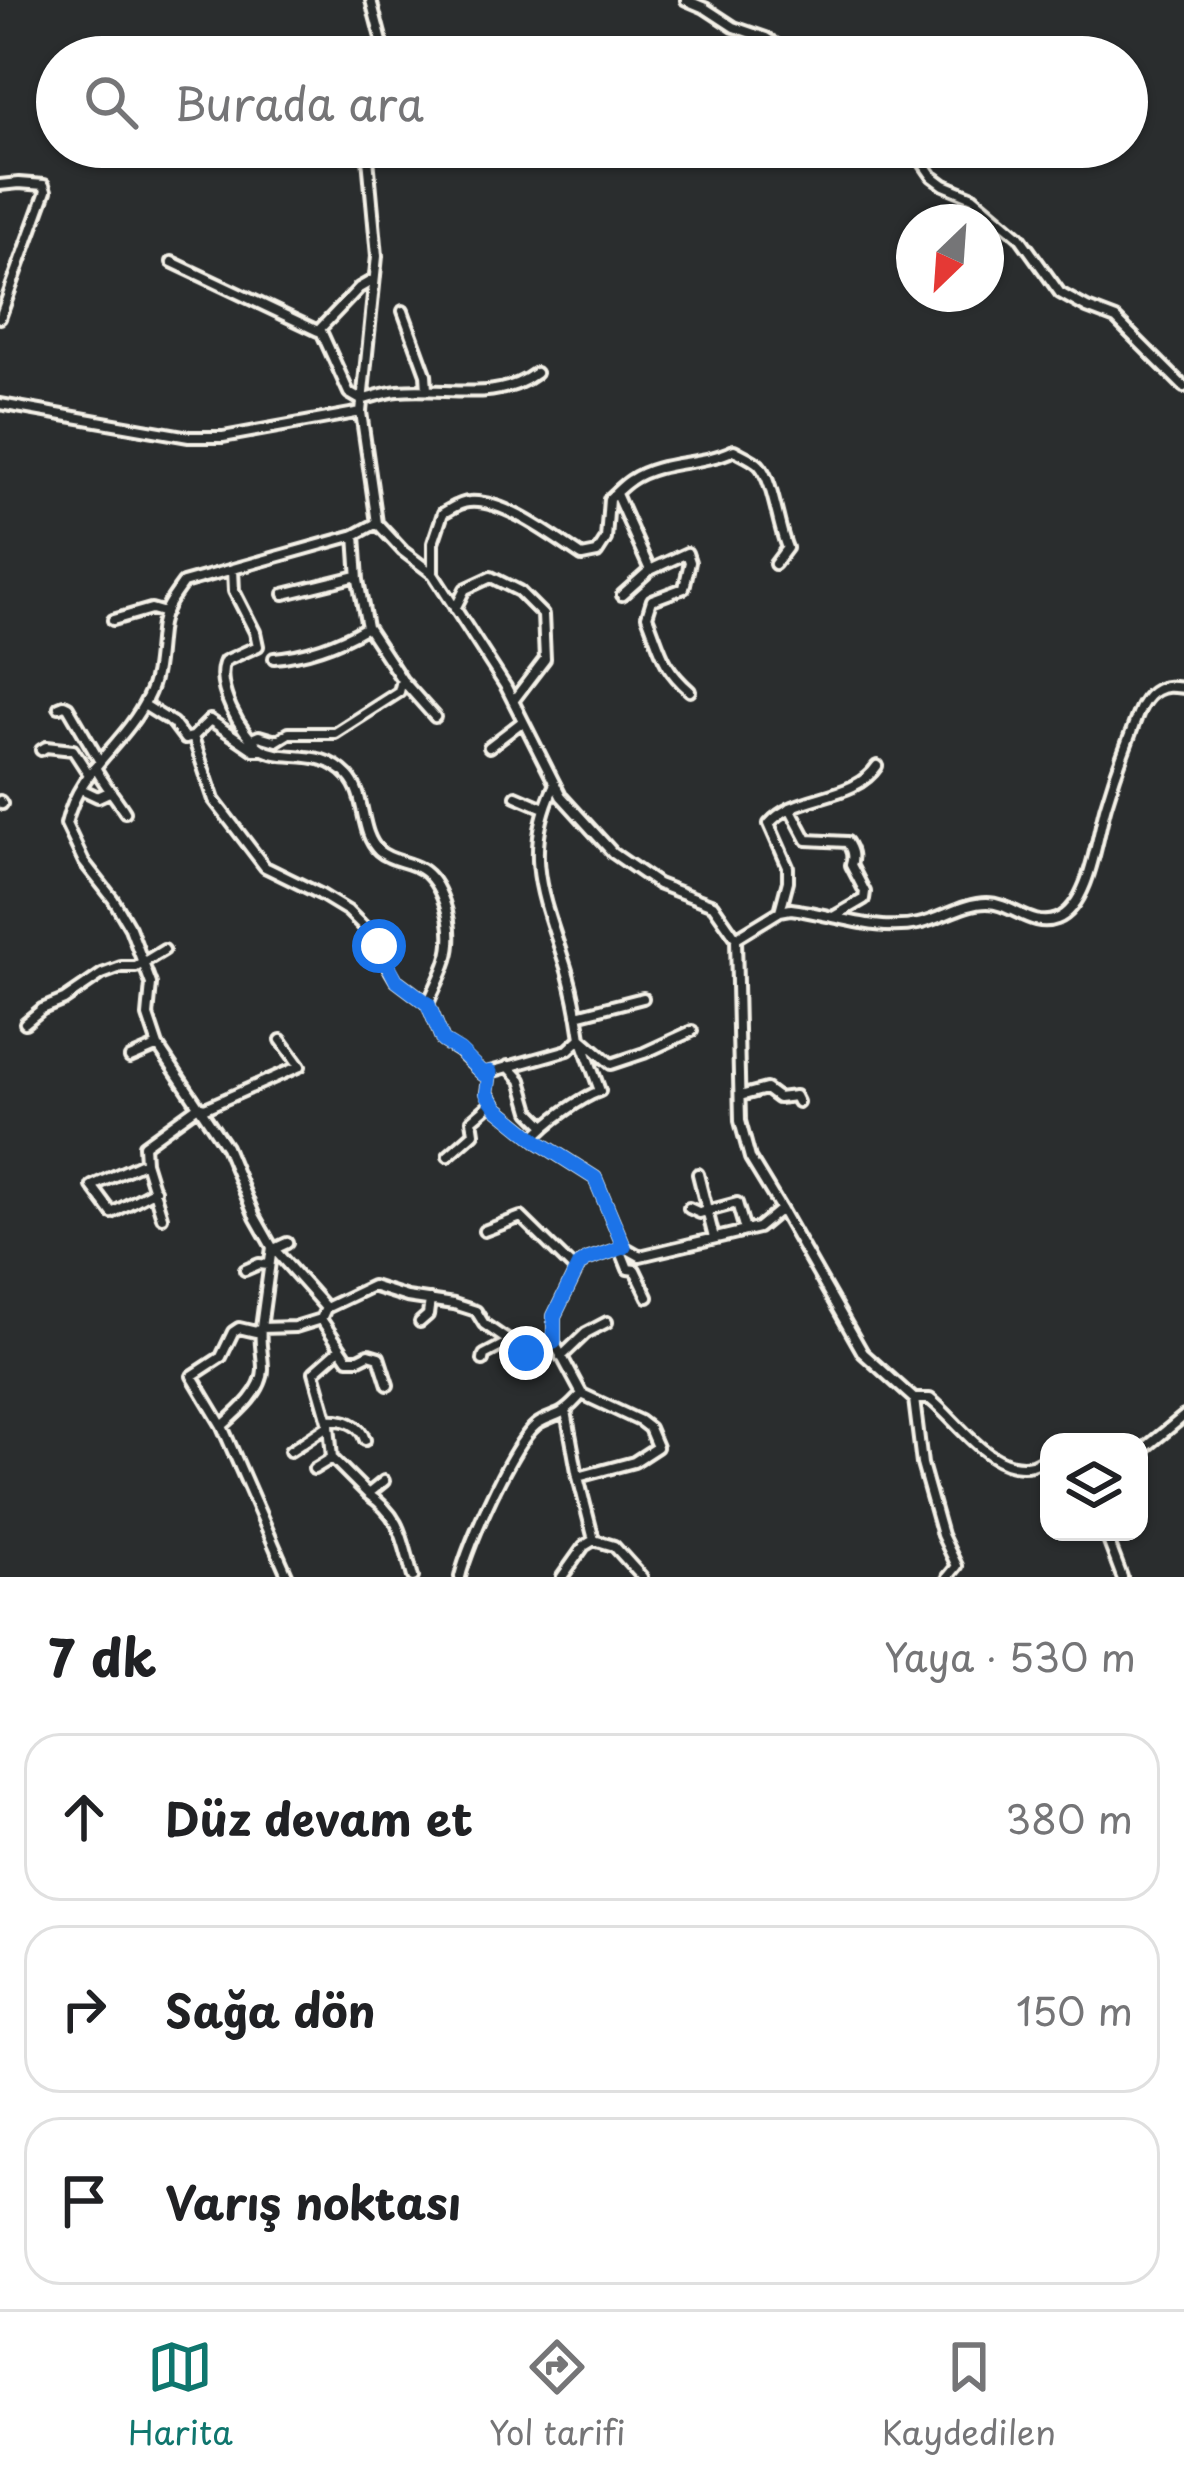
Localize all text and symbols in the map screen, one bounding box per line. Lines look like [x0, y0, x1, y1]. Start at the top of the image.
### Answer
search box [36, 36, 1148, 168]
text: Burada ara [174, 68, 424, 136]
icon: search [78, 69, 144, 135]
north arrow [896, 204, 1004, 312]
route start [352, 919, 406, 973]
route end [499, 1326, 553, 1380]
map controls [1040, 1433, 1148, 1541]
button: layers [1040, 1433, 1148, 1541]
text: 7 dk [48, 1617, 157, 1694]
text: Yaya · 530 m [884, 1626, 1136, 1685]
text: Düz devam et [165, 1783, 473, 1851]
icon: ahead [51, 1784, 117, 1850]
text: 380 m [1005, 1788, 1133, 1847]
text: Sağa dön [165, 1975, 376, 2043]
icon: right [51, 1976, 117, 2042]
text: 150 m [1016, 1980, 1133, 2039]
text: Varış noktası [165, 2167, 461, 2235]
icon: arrive [51, 2168, 117, 2234]
tab: Harita [128, 2334, 233, 2456]
tab: Yol tarifi [489, 2334, 626, 2456]
tab: Kaydedilen [882, 2334, 1056, 2456]

